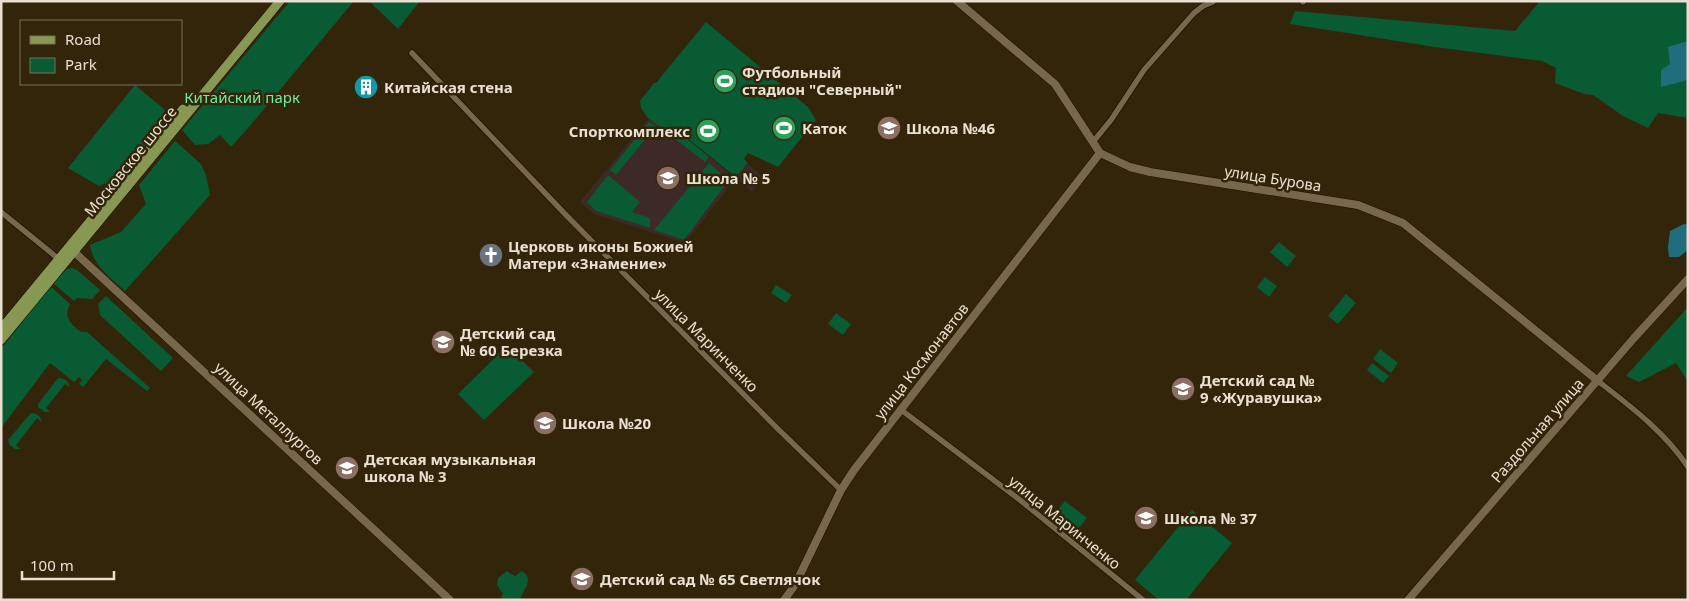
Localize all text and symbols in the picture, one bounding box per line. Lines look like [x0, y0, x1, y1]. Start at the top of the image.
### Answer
legend [20, 20, 182, 85]
text: Road [65, 29, 101, 49]
text: Park [65, 54, 97, 74]
place label: Футбольный стадион "Северный" [742, 62, 902, 99]
sports icon: Футбольный стадион "Северный" [712, 68, 738, 94]
building icon: Китайская стена [353, 74, 379, 100]
place label: Китайская стена [384, 77, 513, 97]
park label: Китайский парк [184, 87, 300, 107]
street label: Московское шоссе [79, 102, 181, 220]
sports icon: Каток [771, 115, 797, 141]
school or university icon: Школа №46 [876, 115, 902, 141]
sports icon: Спорткомплекс [695, 118, 721, 144]
place label: Каток [802, 118, 848, 138]
place label: Школа №46 [906, 118, 995, 138]
place label: Спорткомплекс [569, 121, 690, 141]
street label: улица Бурова [1223, 160, 1323, 196]
school or university icon: Школа № 5 [655, 165, 681, 191]
place label: Школа № 5 [686, 168, 770, 188]
place label: Церковь иконы Божией Матери «Знамение» [508, 236, 694, 273]
church icon: Церковь иконы Божией Матери «Знамение» [478, 242, 504, 268]
street label: улица Маринченко [651, 284, 763, 396]
street label: улица Космонавтов [869, 299, 973, 423]
place label: Детский сад № 60 Березка [460, 323, 563, 360]
school or university icon: Детский сад № 60 Березка [430, 329, 456, 355]
street label: улица Металлургов [210, 357, 328, 469]
place label: Детский сад № 9 «Журавушка» [1200, 370, 1322, 407]
street label: Раздольная улица [1486, 374, 1588, 486]
school or university icon: Детский сад № 9 «Журавушка» [1170, 376, 1196, 402]
school or university icon: Школа №20 [532, 410, 558, 436]
place label: Школа №20 [562, 413, 651, 433]
place label: Детская музыкальная школа № 3 [364, 449, 536, 486]
school or university icon: Детская музыкальная школа № 3 [334, 455, 360, 481]
street label: улица Маринченко [1005, 471, 1125, 574]
school or university icon: Школа № 37 [1133, 505, 1159, 531]
place label: Школа № 37 [1164, 508, 1257, 528]
scale bar [22, 548, 115, 580]
text: 100 m [30, 555, 74, 575]
school or university icon: Детский сад № 65 Светлячок [569, 566, 595, 592]
place label: Детский сад № 65 Светлячок [600, 569, 821, 589]

